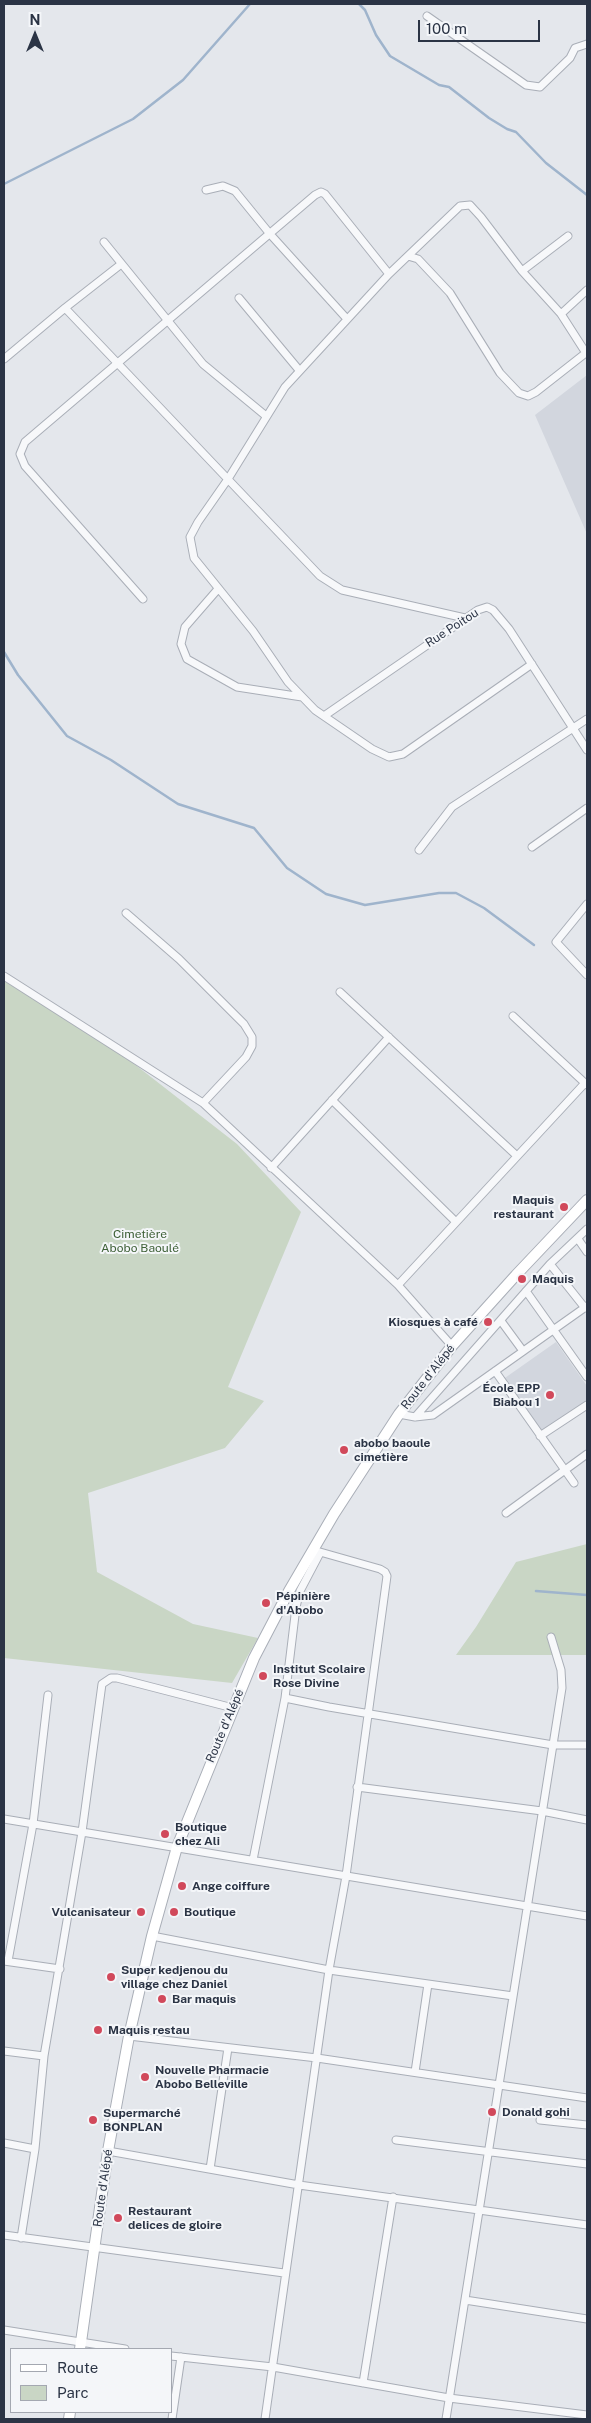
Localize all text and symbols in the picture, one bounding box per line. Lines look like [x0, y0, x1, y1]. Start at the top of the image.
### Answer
north arrow [10, 10, 60, 60]
scale bar [421, 10, 544, 42]
text: N [30, 12, 40, 28]
text: 100 m [426, 20, 467, 37]
street label: Rue Poitou [423, 606, 481, 650]
place label: Maquis restaurant [493, 1193, 554, 1221]
marker: Maquis restaurant [558, 1201, 570, 1213]
park label: Cimetière Abobo Baoulé [101, 1227, 179, 1255]
place label: Maquis [532, 1272, 574, 1286]
marker: Maquis [516, 1273, 528, 1285]
place label: Kiosques à café [388, 1315, 478, 1329]
marker: Kiosques à café [482, 1316, 494, 1328]
street label: Route d'Alépé [398, 1342, 458, 1412]
place label: École EPP Biabou 1 [482, 1381, 540, 1409]
marker: École EPP Biabou 1 [544, 1389, 556, 1401]
place label: abobo baoule cimetière [354, 1436, 431, 1464]
marker: abobo baoule cimetière [338, 1444, 350, 1456]
place label: Pépinière d'Abobo [276, 1589, 330, 1617]
marker: Pépinière d'Abobo [260, 1597, 272, 1609]
place label: Institut Scolaire Rose Divine [273, 1662, 365, 1690]
marker: Institut Scolaire Rose Divine [257, 1670, 269, 1682]
street label: Route d'Alépé [203, 1687, 247, 1765]
place label: Boutique chez Ali [175, 1820, 227, 1848]
marker: Boutique chez Ali [159, 1828, 171, 1840]
place label: Ange coiffure [192, 1879, 270, 1893]
marker: Ange coiffure [176, 1880, 188, 1892]
place label: Vulcanisateur [51, 1905, 131, 1919]
place label: Boutique [184, 1905, 236, 1919]
marker: Vulcanisateur [135, 1906, 147, 1918]
marker: Boutique [168, 1906, 180, 1918]
place label: Super kedjenou du village chez Daniel [121, 1963, 228, 1991]
marker: Super kedjenou du village chez Daniel [105, 1971, 117, 1983]
place label: Bar maquis [172, 1992, 236, 2006]
marker: Bar maquis [156, 1993, 168, 2005]
place label: Maquis restau [108, 2023, 190, 2037]
marker: Maquis restau [92, 2024, 104, 2036]
place label: Nouvelle Pharmacie Abobo Belleville [155, 2063, 269, 2091]
marker: Nouvelle Pharmacie Abobo Belleville [139, 2071, 151, 2083]
place label: Donald gohi [502, 2105, 570, 2119]
place label: Supermarché BONPLAN [103, 2106, 181, 2134]
marker: Donald gohi [486, 2106, 498, 2118]
marker: Supermarché BONPLAN [87, 2114, 99, 2126]
street label: Route d'Alépé [90, 2148, 116, 2228]
place label: Restaurant delices de gloire [128, 2204, 222, 2232]
marker: Restaurant delices de gloire [112, 2212, 124, 2224]
legend [10, 2348, 172, 2413]
text: Route [57, 2359, 98, 2376]
text: Parc [57, 2384, 89, 2401]

